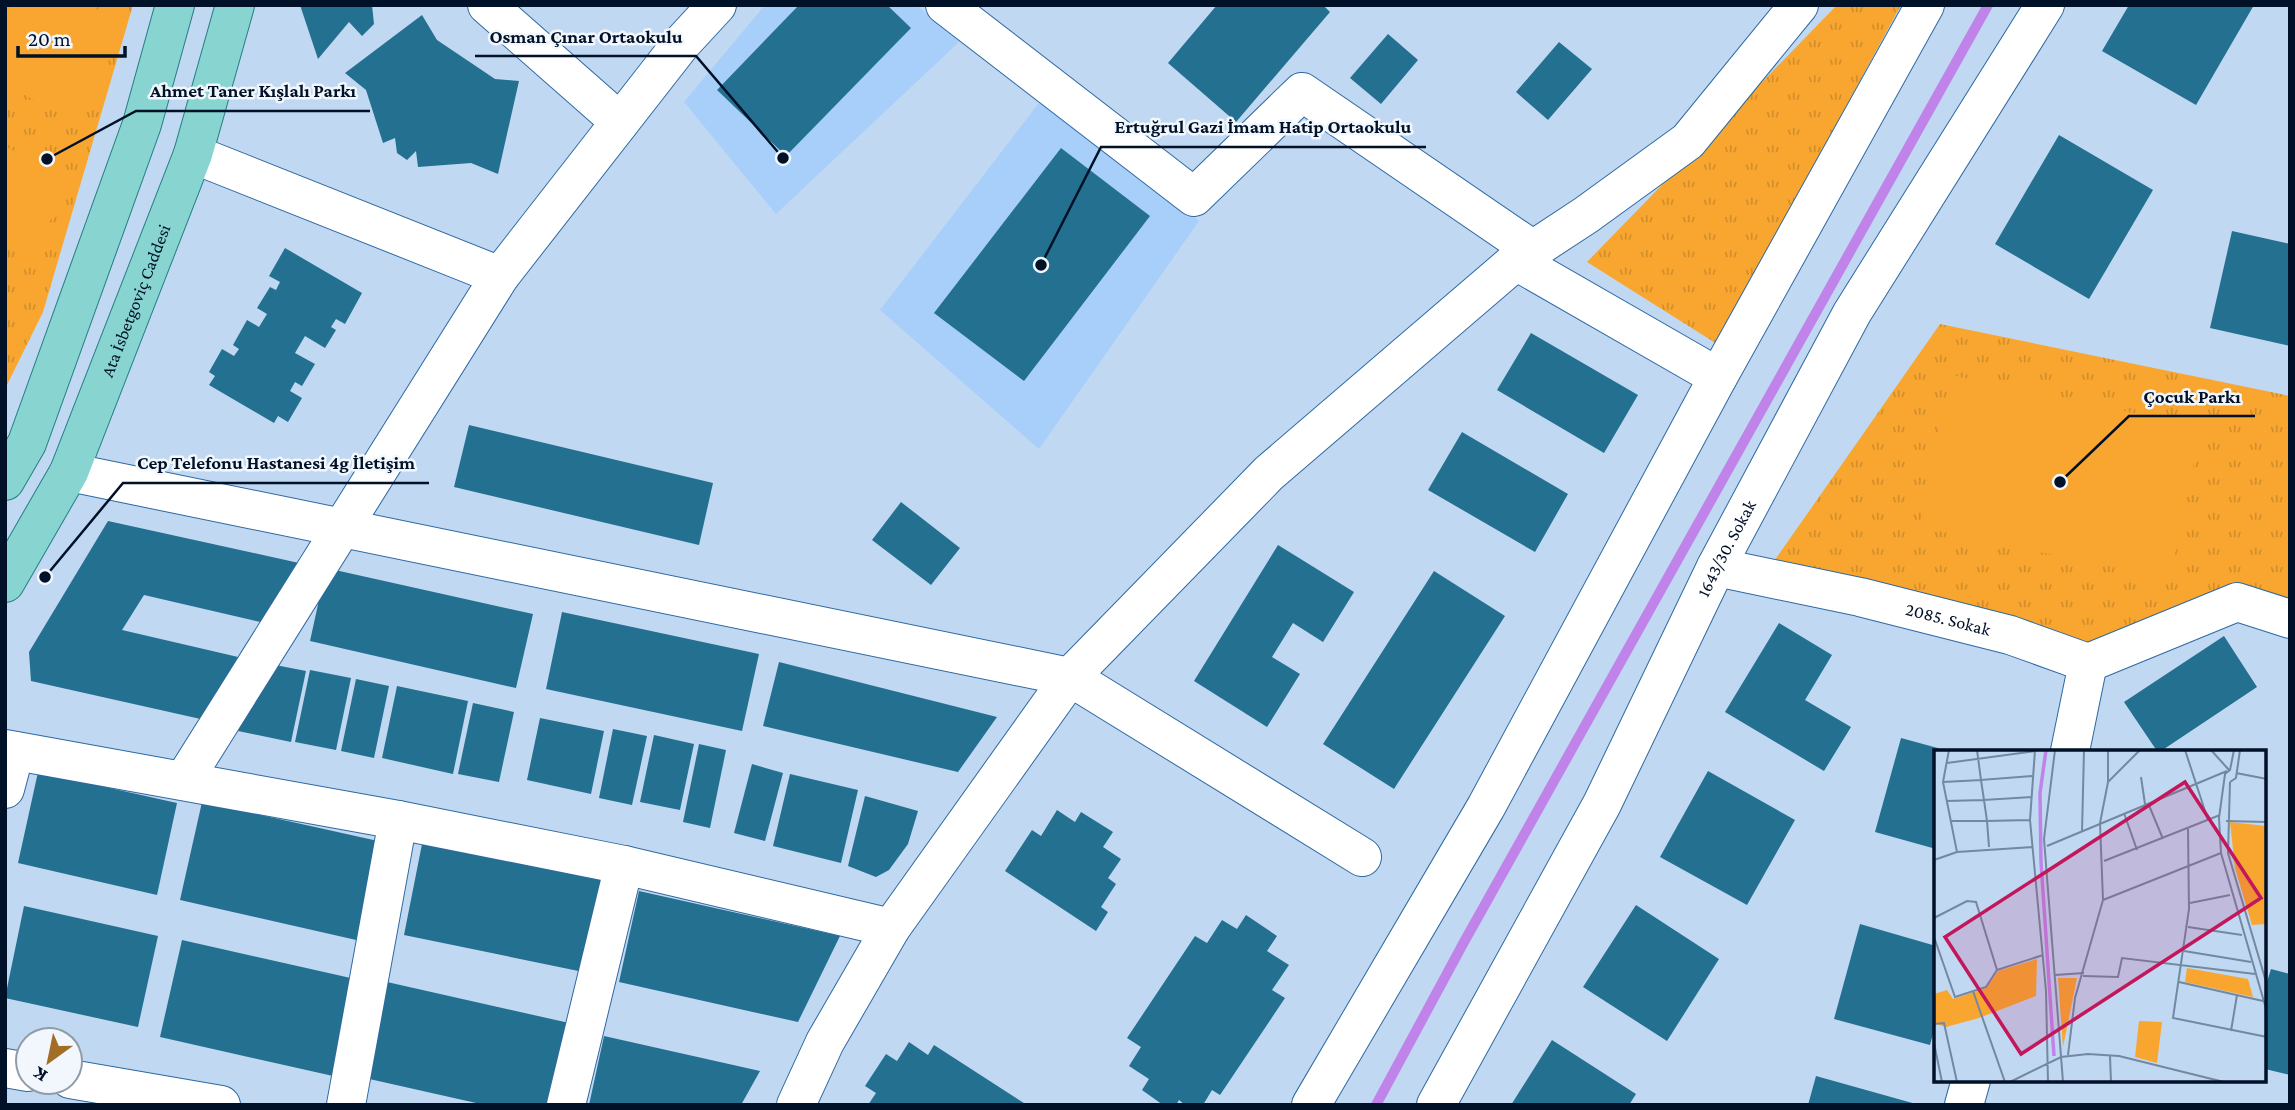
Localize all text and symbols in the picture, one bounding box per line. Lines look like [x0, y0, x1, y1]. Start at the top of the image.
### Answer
scale bar [18, 14, 124, 58]
callout: Osman Çınar Ortaokulu [475, 16, 696, 56]
text: Osman Çınar Ortaokulu [489, 26, 683, 47]
text: 20 m [28, 27, 71, 51]
callout: Ahmet Taner Kışlalı Parkı [136, 71, 370, 111]
text: Ahmet Taner Kışlalı Parkı [149, 80, 357, 101]
callout: Ertuğrul Gazi İmam Hatip Ortaokulu [1101, 107, 1426, 147]
text: Ertuğrul Gazi İmam Hatip Ortaokulu [1115, 116, 1412, 137]
street label: Ata İsbetgoviç Caddesi [97, 221, 175, 380]
callout: Çocuk Parkı [2129, 376, 2255, 416]
text: Çocuk Parkı [2143, 386, 2241, 407]
callout: Cep Telefonu Hastanesi 4g İletişim [123, 443, 429, 483]
text: Cep Telefonu Hastanesi 4g İletişim [137, 452, 415, 473]
street label: 1643/30. Sokak [1693, 496, 1760, 600]
street label: 2085. Sokak [1904, 599, 1993, 640]
inset map [1934, 750, 2267, 1082]
north arrow [14, 1026, 84, 1096]
text: K [28, 1062, 51, 1087]

